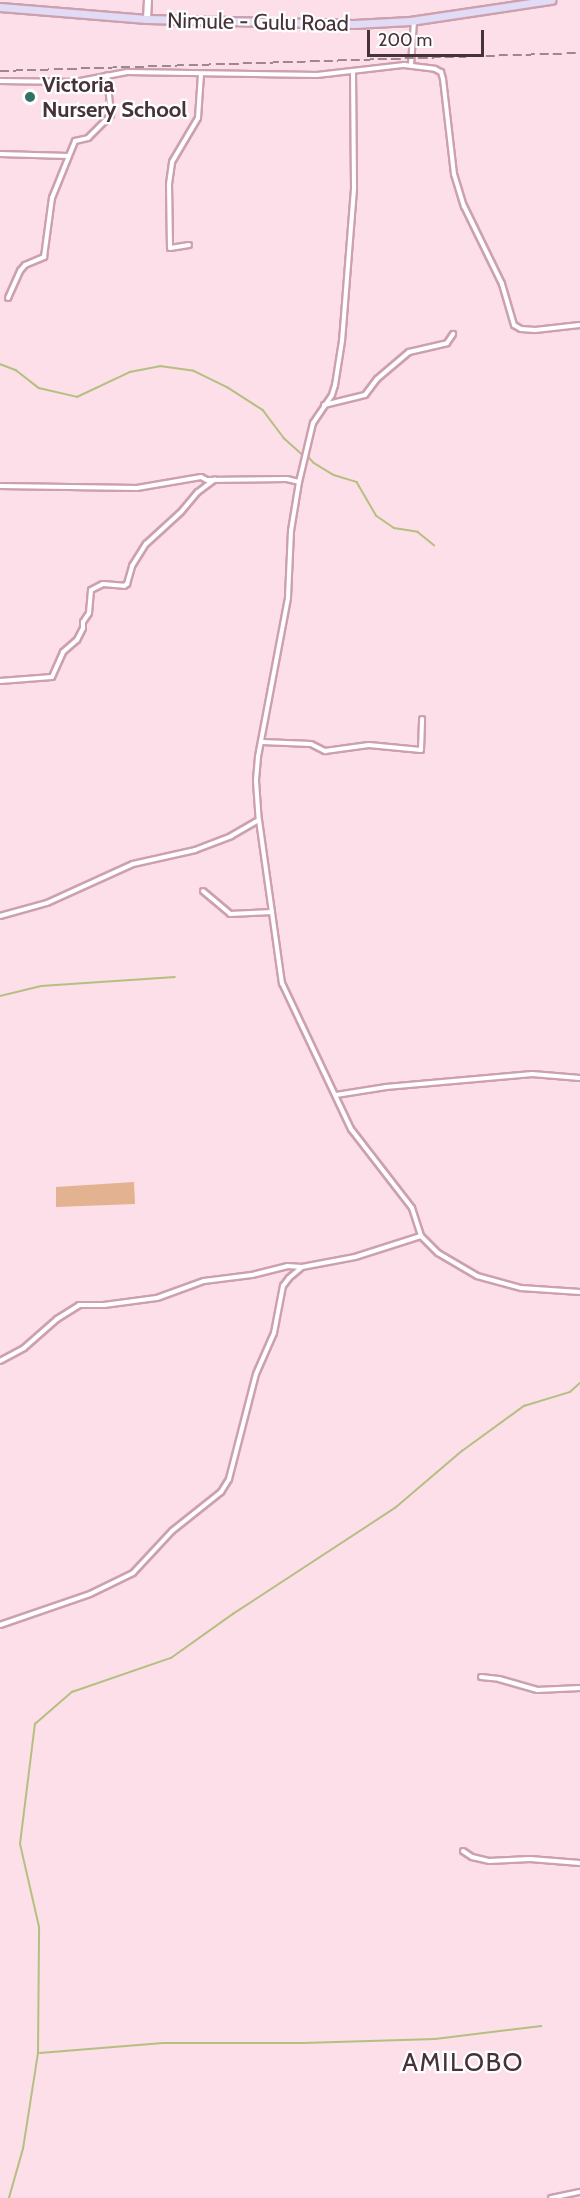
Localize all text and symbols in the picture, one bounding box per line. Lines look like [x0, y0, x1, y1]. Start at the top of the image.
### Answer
street label: Nimule - Gulu Road [167, 7, 349, 37]
scale bar [370, 18, 487, 56]
text: 200 m [378, 29, 432, 51]
place label: Victoria Nursery School [42, 71, 187, 122]
marker: Victoria Nursery School [23, 90, 37, 104]
district label: AMILOBO [402, 2047, 524, 2079]

